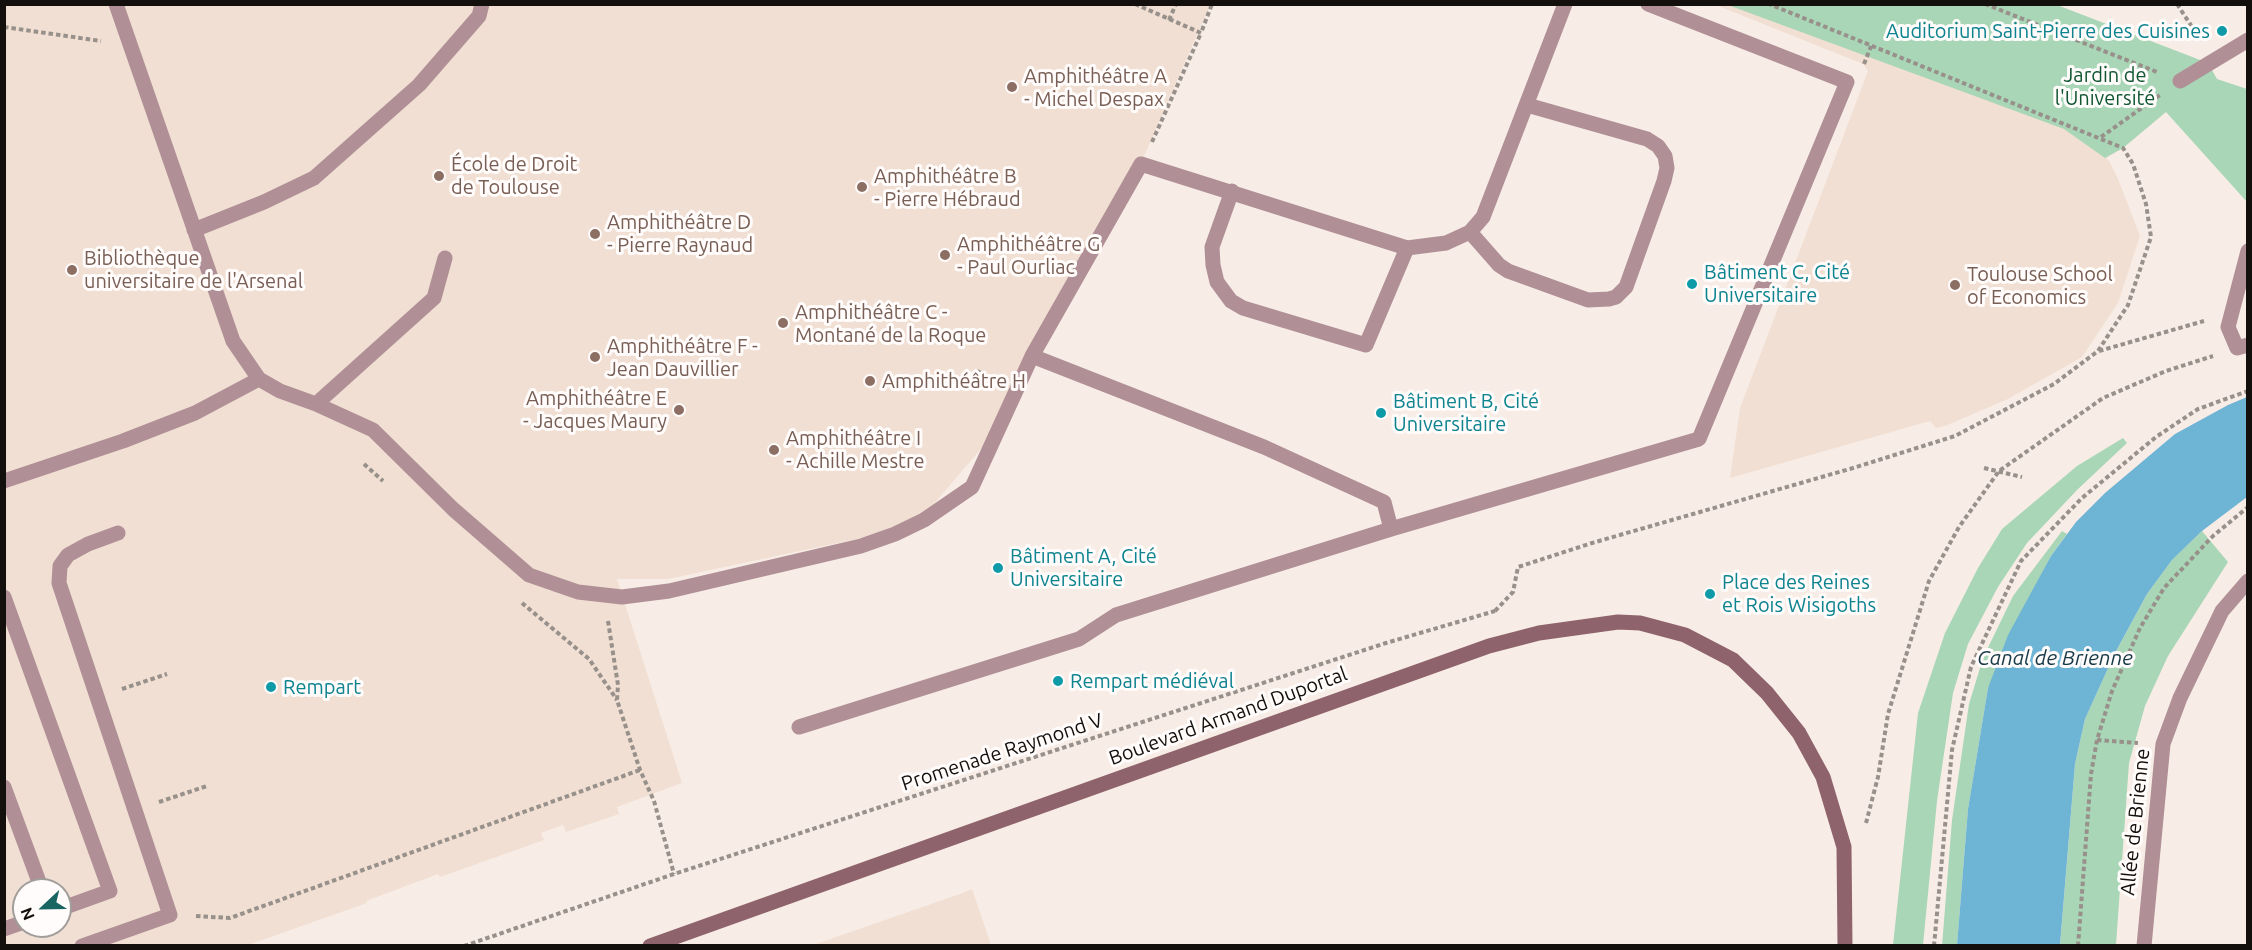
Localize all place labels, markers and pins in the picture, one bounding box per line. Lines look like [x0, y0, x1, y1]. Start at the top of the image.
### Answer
place label: Auditorium Saint-Pierre des Cuisines [1886, 19, 2210, 43]
marker: Auditorium Saint-Pierre des Cuisines [2215, 24, 2229, 38]
place label: Amphithéâtre A - Michel Despax [1024, 64, 1167, 111]
marker: Amphithéâtre A - Michel Despax [1005, 80, 1019, 94]
place label: École de Droit de Toulouse [451, 152, 577, 199]
place label: Amphithéâtre B - Pierre Hébraud [874, 164, 1021, 211]
marker: École de Droit de Toulouse [432, 169, 446, 183]
marker: Amphithéâtre B - Pierre Hébraud [855, 180, 869, 194]
place label: Amphithéâtre D - Pierre Raynaud [607, 210, 753, 257]
marker: Amphithéâtre D - Pierre Raynaud [588, 227, 602, 241]
place label: Amphithéâtre G - Paul Ourliac [957, 232, 1100, 279]
place label: Bibliothèque universitaire de l'Arsenal [84, 246, 303, 293]
marker: Amphithéâtre G - Paul Ourliac [938, 248, 952, 262]
place label: Bâtiment C, Cité Universitaire [1704, 260, 1850, 307]
place label: Toulouse School of Economics [1967, 262, 2113, 309]
marker: Bibliothèque universitaire de l'Arsenal [65, 263, 79, 277]
marker: Bâtiment C, Cité Universitaire [1685, 277, 1699, 291]
marker: Toulouse School of Economics [1948, 278, 1962, 292]
place label: Amphithéâtre C - Montané de la Roque [795, 300, 986, 347]
marker: Amphithéâtre C - Montané de la Roque [776, 316, 790, 330]
place label: Amphithéâtre F - Jean Dauvillier [607, 334, 758, 381]
marker: Amphithéâtre F - Jean Dauvillier [588, 350, 602, 364]
place label: Amphithéâtre H [882, 369, 1026, 393]
marker: Amphithéâtre H [863, 374, 877, 388]
place label: Amphithéâtre E - Jacques Maury [523, 386, 667, 433]
place label: Bâtiment B, Cité Universitaire [1393, 389, 1539, 436]
marker: Amphithéâtre E - Jacques Maury [672, 403, 686, 417]
marker: Bâtiment B, Cité Universitaire [1374, 406, 1388, 420]
place label: Amphithéâtre I - Achille Mestre [786, 426, 925, 473]
marker: Amphithéâtre I - Achille Mestre [767, 443, 781, 457]
place label: Bâtiment A, Cité Universitaire [1010, 544, 1157, 591]
marker: Bâtiment A, Cité Universitaire [991, 561, 1005, 575]
place label: Place des Reines et Rois Wisigoths [1722, 570, 1876, 617]
marker: Place des Reines et Rois Wisigoths [1703, 587, 1717, 601]
place label: Rempart médiéval [1070, 669, 1234, 693]
marker: Rempart médiéval [1051, 674, 1065, 688]
place label: Rempart [283, 675, 361, 699]
marker: Rempart [264, 680, 278, 694]

